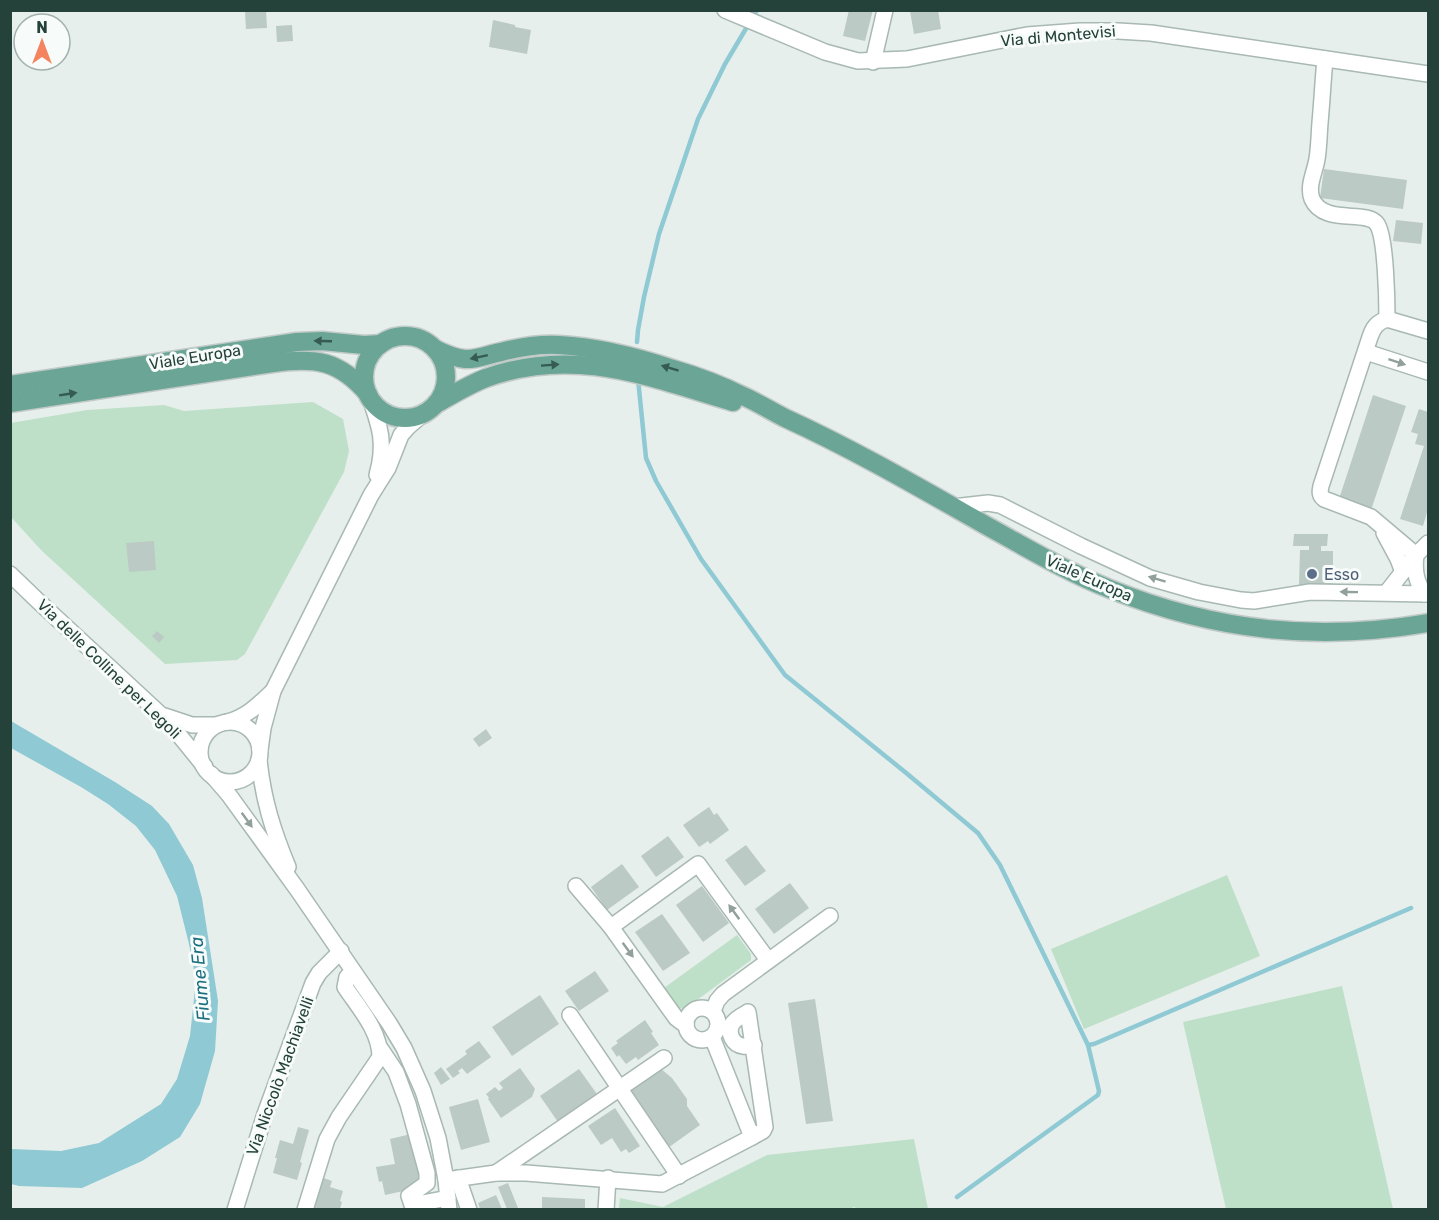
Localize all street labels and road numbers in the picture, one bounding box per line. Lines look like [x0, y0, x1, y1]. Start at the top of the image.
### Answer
street label: Via di Montevisi [1000, 22, 1116, 50]
street label: Viale Europa [148, 340, 242, 374]
street label: Viale Europa [1043, 550, 1135, 606]
street label: Via delle Colline per Legoli [33, 595, 185, 743]
street label: Via Niccolò Machiavelli [242, 994, 318, 1158]

